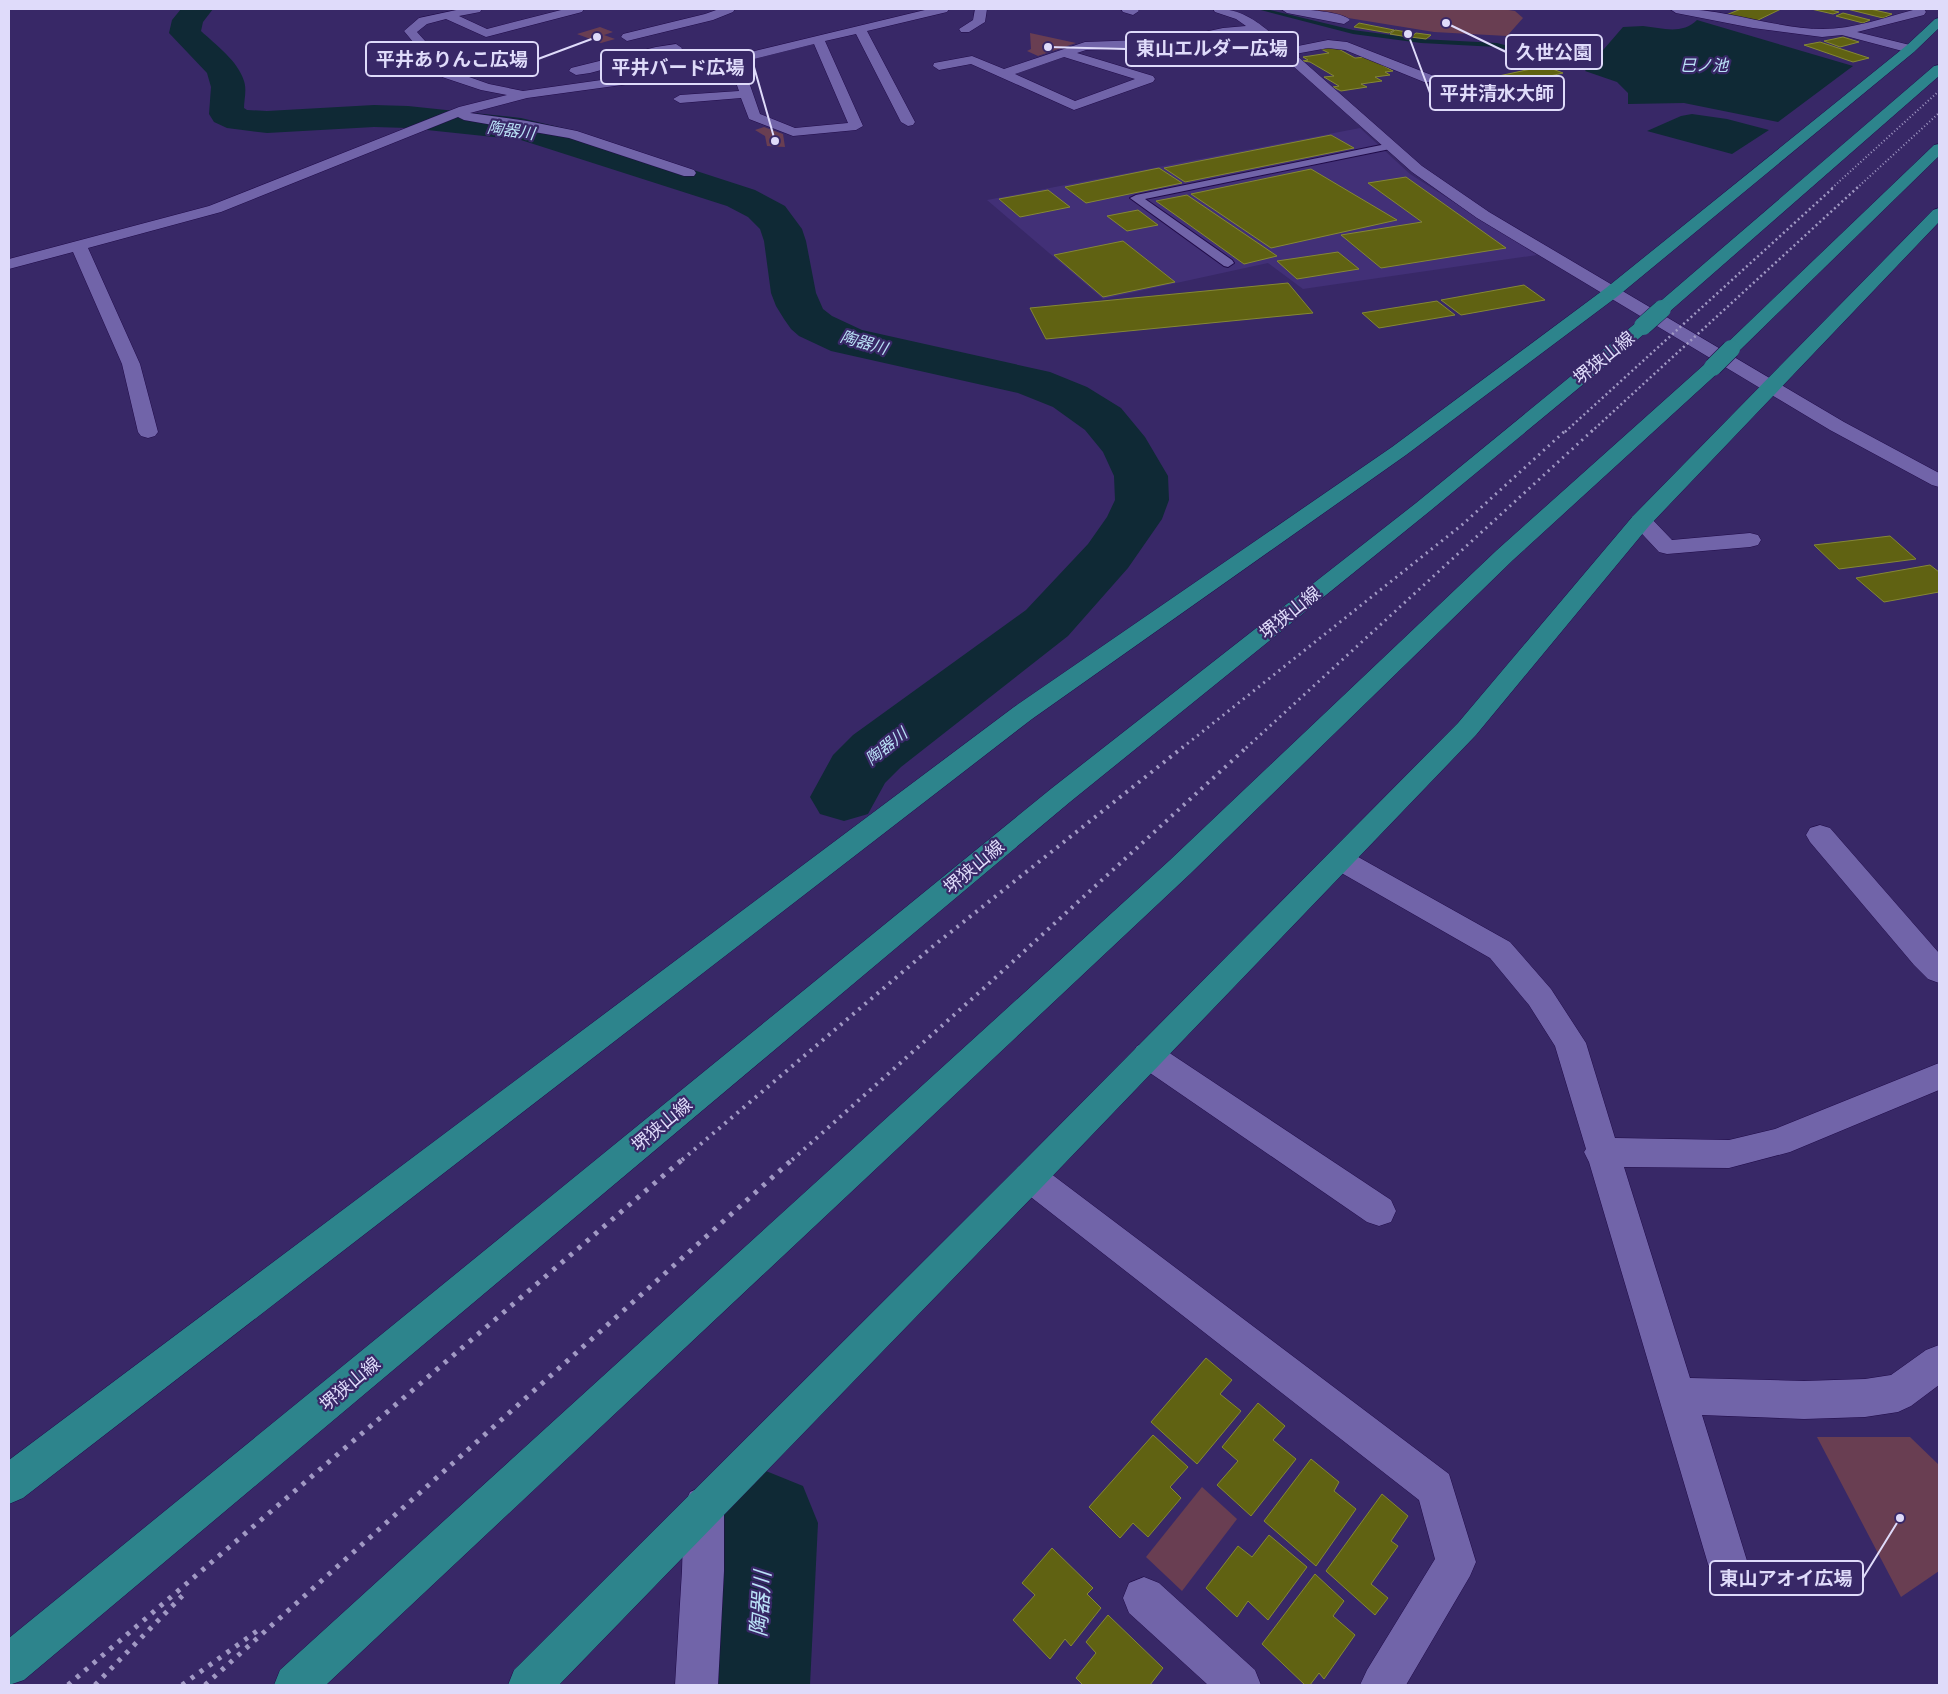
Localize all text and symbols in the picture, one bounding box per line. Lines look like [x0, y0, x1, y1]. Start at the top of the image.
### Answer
callout: 東山エルダー広場 [1126, 32, 1298, 66]
callout: 久世公園 [1506, 35, 1602, 69]
text: 東山エルダー広場 [1136, 38, 1288, 60]
callout: 平井ありんこ広場 [366, 42, 538, 76]
text: 久世公園 [1516, 42, 1592, 64]
text: 平井ありんこ広場 [376, 49, 528, 71]
callout: 平井バード広場 [601, 50, 754, 84]
water label: 巳ノ池 [1680, 56, 1730, 75]
text: 平井バード広場 [611, 57, 745, 79]
callout: 平井清水大師 [1430, 76, 1564, 110]
text: 平井清水大師 [1440, 83, 1554, 105]
water label: 陶器川 [486, 118, 538, 144]
water label: 陶器川 [838, 327, 891, 359]
street label: 堺狭山線 [1569, 327, 1639, 389]
street label: 堺狭山線 [1255, 582, 1325, 644]
water label: 陶器川 [862, 723, 912, 769]
street label: 堺狭山線 [939, 835, 1009, 899]
street label: 堺狭山線 [627, 1093, 697, 1157]
street label: 堺狭山線 [315, 1352, 385, 1416]
callout: 東山アオイ広場 [1710, 1561, 1863, 1595]
water label: 陶器川 [746, 1568, 776, 1638]
text: 東山アオイ広場 [1719, 1568, 1853, 1590]

